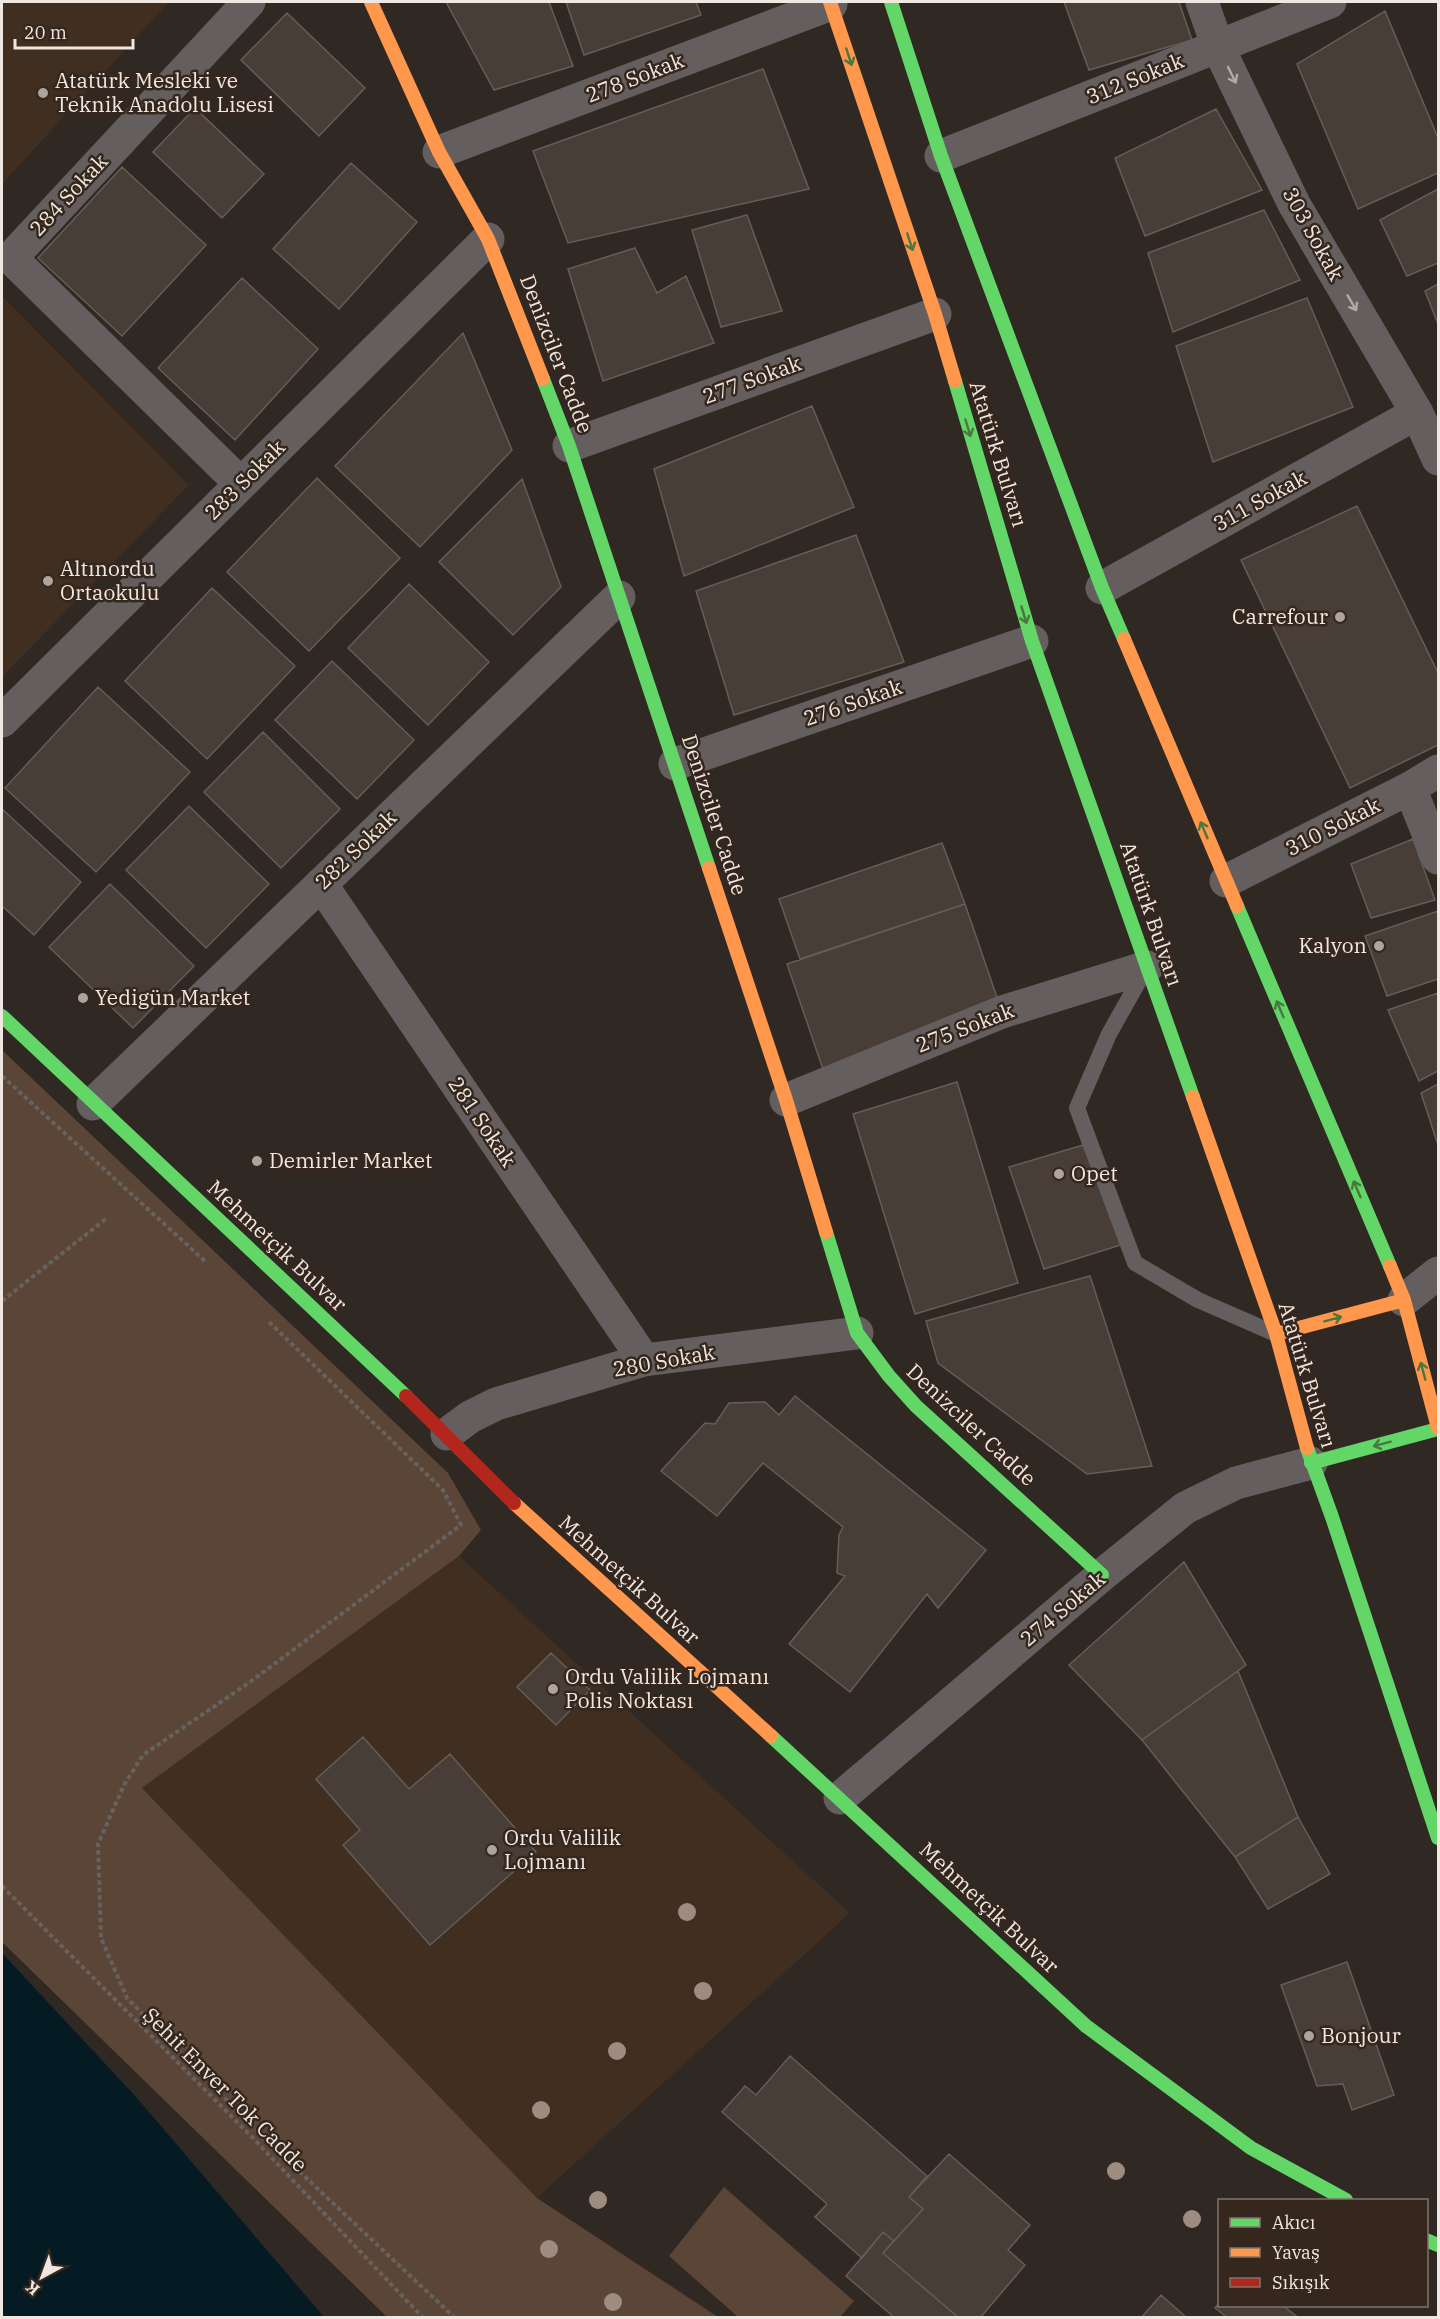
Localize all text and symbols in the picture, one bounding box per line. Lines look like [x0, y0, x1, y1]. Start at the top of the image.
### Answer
scale bar [15, 12, 134, 50]
text: 20 m [24, 21, 67, 44]
street label: 278 Sokak [582, 45, 688, 109]
street label: 312 Sokak [1082, 46, 1188, 110]
one-way arrow [844, 47, 855, 66]
place label: Atatürk Mesleki ve Teknik Anadolu Lisesi [55, 66, 274, 118]
one-way arrow [1226, 66, 1238, 84]
marker: Atatürk Mesleki ve Teknik Anadolu Lisesi [36, 86, 50, 100]
street label: 284 Sokak [23, 147, 114, 241]
street label: 303 Sokak [1277, 182, 1351, 286]
one-way arrow [906, 232, 917, 251]
street label: Denizciler Cadde [514, 270, 600, 437]
one-way arrow [1346, 295, 1358, 312]
street label: 277 Sokak [699, 348, 805, 410]
street label: Atatürk Bulvarı [963, 377, 1034, 530]
one-way arrow [963, 418, 974, 437]
street label: 283 Sokak [198, 433, 291, 526]
street label: 311 Sokak [1208, 463, 1312, 537]
place label: Altınordu Ortaokulu [60, 554, 160, 606]
marker: Altınordu Ortaokulu [41, 574, 55, 588]
place label: Carrefour [1232, 602, 1329, 630]
one-way arrow [1019, 605, 1030, 624]
marker: Carrefour [1333, 610, 1347, 624]
street label: 276 Sokak [799, 672, 907, 732]
street label: Denizciler Cadde [676, 731, 754, 899]
street label: 310 Sokak [1280, 790, 1385, 862]
street label: 282 Sokak [309, 803, 403, 895]
one-way arrow [1198, 821, 1209, 839]
street label: Atatürk Bulvarı [1114, 838, 1190, 990]
place label: Kalyon [1298, 931, 1367, 959]
marker: Kalyon [1372, 939, 1386, 953]
place label: Yedigün Market [95, 983, 250, 1011]
marker: Yedigün Market [76, 991, 90, 1005]
street label: 275 Sokak [912, 995, 1018, 1059]
one-way arrow [1274, 1001, 1285, 1019]
street label: 281 Sokak [442, 1071, 524, 1173]
place label: Demirler Market [269, 1146, 432, 1174]
marker: Demirler Market [250, 1154, 264, 1168]
place label: Opet [1071, 1159, 1118, 1187]
marker: Opet [1052, 1167, 1066, 1181]
street label: Mehmetçik Bulvar [202, 1173, 354, 1318]
one-way arrow [1350, 1180, 1362, 1198]
street label: Atatürk Bulvarı [1272, 1298, 1343, 1451]
one-way arrow [1323, 1313, 1342, 1324]
street label: 280 Sokak [611, 1337, 718, 1383]
street label: Denizciler Cadde [901, 1357, 1042, 1492]
one-way arrow [1417, 1362, 1429, 1381]
one-way arrow [1373, 1439, 1392, 1450]
street label: Mehmetçik Bulvar [553, 1508, 707, 1651]
street label: 274 Sokak [1014, 1564, 1111, 1652]
place label: Ordu Valilik Lojmanı Polis Noktası [565, 1662, 769, 1714]
marker: Ordu Valilik Lojmanı Polis Noktası [546, 1682, 560, 1696]
place label: Ordu Valilik Lojmanı [504, 1823, 622, 1875]
street label: Mehmetçik Bulvar [914, 1835, 1066, 1980]
marker: Ordu Valilik Lojmanı [485, 1843, 499, 1857]
street label: Şehit Enver Tok Cadde [137, 2001, 314, 2178]
place label: Bonjour [1321, 2021, 1402, 2049]
marker: Bonjour [1302, 2029, 1316, 2043]
legend [1218, 2199, 1428, 2307]
text: Akıcı [1272, 2211, 1316, 2234]
text: Yavaş [1272, 2241, 1320, 2264]
north arrow [12, 2247, 72, 2307]
text: Sıkışık [1272, 2271, 1330, 2294]
text: K [20, 2276, 43, 2300]

